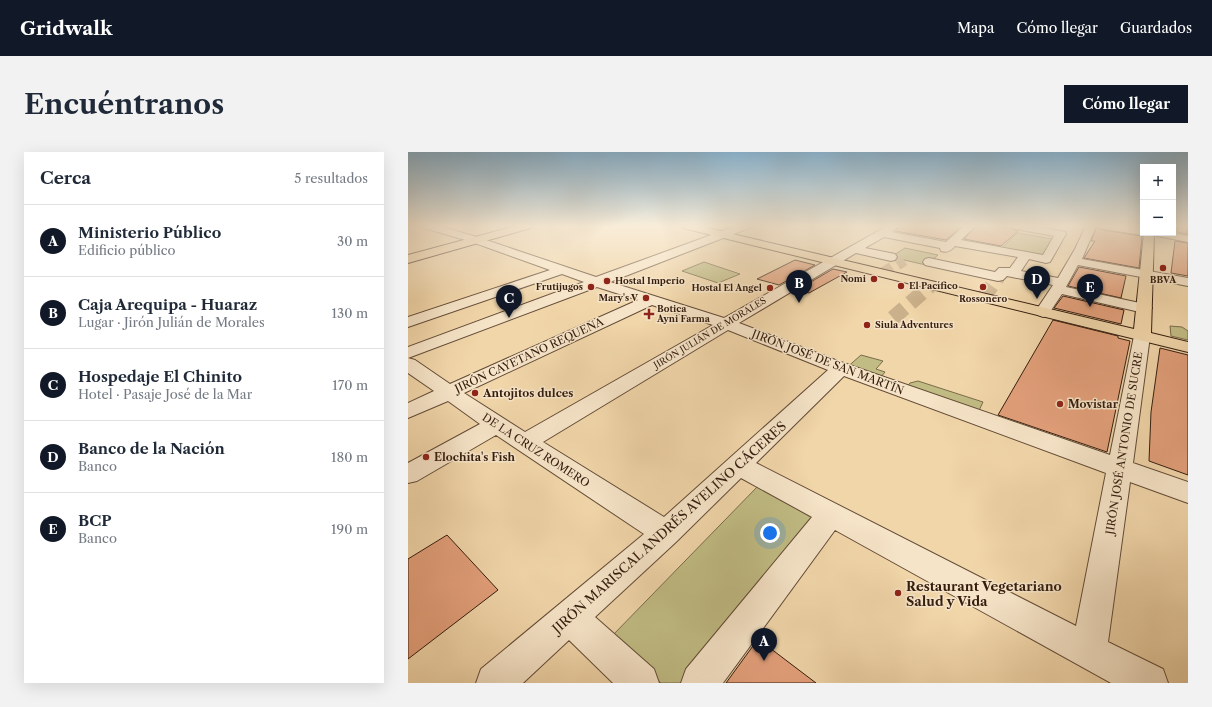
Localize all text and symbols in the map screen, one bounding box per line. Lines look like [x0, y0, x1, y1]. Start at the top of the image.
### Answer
text: Gridwalk [20, 17, 113, 40]
text: Mapa [957, 19, 994, 37]
text: Cómo llegar [1016, 19, 1098, 37]
text: Guardados [1120, 19, 1192, 37]
button: Cómo llegar [1064, 85, 1188, 123]
text: Encuéntranos [24, 87, 224, 121]
map controls [1140, 164, 1176, 236]
button: + [1140, 164, 1176, 200]
text: Cerca [40, 168, 91, 188]
text: 5 resultados [294, 170, 368, 186]
button: − [1140, 200, 1176, 236]
text: Ministerio Público [78, 223, 221, 242]
text: A [48, 233, 58, 249]
text: 30 m [337, 233, 368, 249]
text: Edificio público [78, 242, 176, 258]
marker: BBVA [1158, 263, 1168, 273]
pin: D [1024, 266, 1050, 299]
pin: B [786, 270, 812, 303]
place label: Nomi [840, 273, 867, 284]
marker: Nomi [869, 274, 879, 284]
pin: E [1077, 274, 1103, 307]
place label: BBVA [1150, 274, 1177, 285]
place label: Hostal Imperio [615, 275, 685, 286]
marker: Hostal Imperio [602, 276, 612, 286]
place label: El Pacífico [909, 280, 958, 291]
place label: Frutijugos [536, 281, 583, 292]
marker: El Pacífico [896, 281, 906, 291]
marker: Frutijugos [586, 282, 596, 292]
place label: Hostal El Angel [691, 282, 762, 293]
marker: Rossonero [978, 282, 988, 292]
marker: Hostal El Angel [765, 283, 775, 293]
pin: C [496, 285, 522, 318]
place label: Mary's V [598, 292, 639, 303]
marker: Mary's V [641, 293, 651, 303]
place label: Rossonero [959, 293, 1007, 304]
text: Caja Arequipa - Huaraz [78, 295, 257, 314]
street label: JIRÓN JULIÁN DE MORALES [650, 295, 768, 372]
place label: Botica Ayni Farma [656, 303, 711, 324]
text: B [48, 305, 58, 321]
text: 130 m [332, 305, 368, 321]
marker: Botica Ayni Farma [644, 309, 654, 319]
text: Lugar · Jirón Julián de Morales [78, 314, 265, 330]
street label: JIRÓN CAYETANO REQUENA [450, 314, 607, 397]
place label: Siula Adventures [875, 319, 953, 330]
marker: Siula Adventures [862, 320, 872, 330]
street label: JIRÓN JOSÉ DE SAN MARTÍN [748, 326, 906, 398]
street label: JIRÓN JOSÉ ANTONIO DE SUCRE [1102, 350, 1145, 537]
text: Hospedaje El Chinito [78, 367, 242, 386]
text: C [48, 377, 58, 393]
text: 170 m [332, 377, 368, 393]
text: Hotel · Pasaje José de la Mar [78, 386, 252, 402]
place label: Antojitos dulces [482, 386, 573, 400]
marker: Antojitos dulces [470, 388, 480, 398]
place label: Movistar [1068, 397, 1119, 411]
marker: Movistar [1055, 399, 1065, 409]
street label: DE LA CRUZ ROMERO [480, 410, 592, 490]
street label: JIRÓN MARISCAL ANDRÉS AVELINO CÁCERES [547, 417, 789, 638]
text: Banco de la Nación [78, 439, 225, 458]
text: D [47, 449, 59, 465]
text: 180 m [331, 449, 368, 465]
place label: Elochita's Fish [434, 450, 516, 464]
marker: Elochita's Fish [421, 452, 431, 462]
text: Banco [78, 458, 117, 474]
text: BCP [78, 511, 112, 530]
text: E [48, 521, 58, 537]
text: 190 m [331, 521, 368, 537]
your location [760, 523, 780, 543]
text: Banco [78, 530, 117, 546]
place label: Restaurant Vegetariano Salud y Vida [906, 578, 1062, 609]
marker: Restaurant Vegetariano Salud y Vida [893, 588, 903, 598]
pin: A [751, 628, 777, 661]

